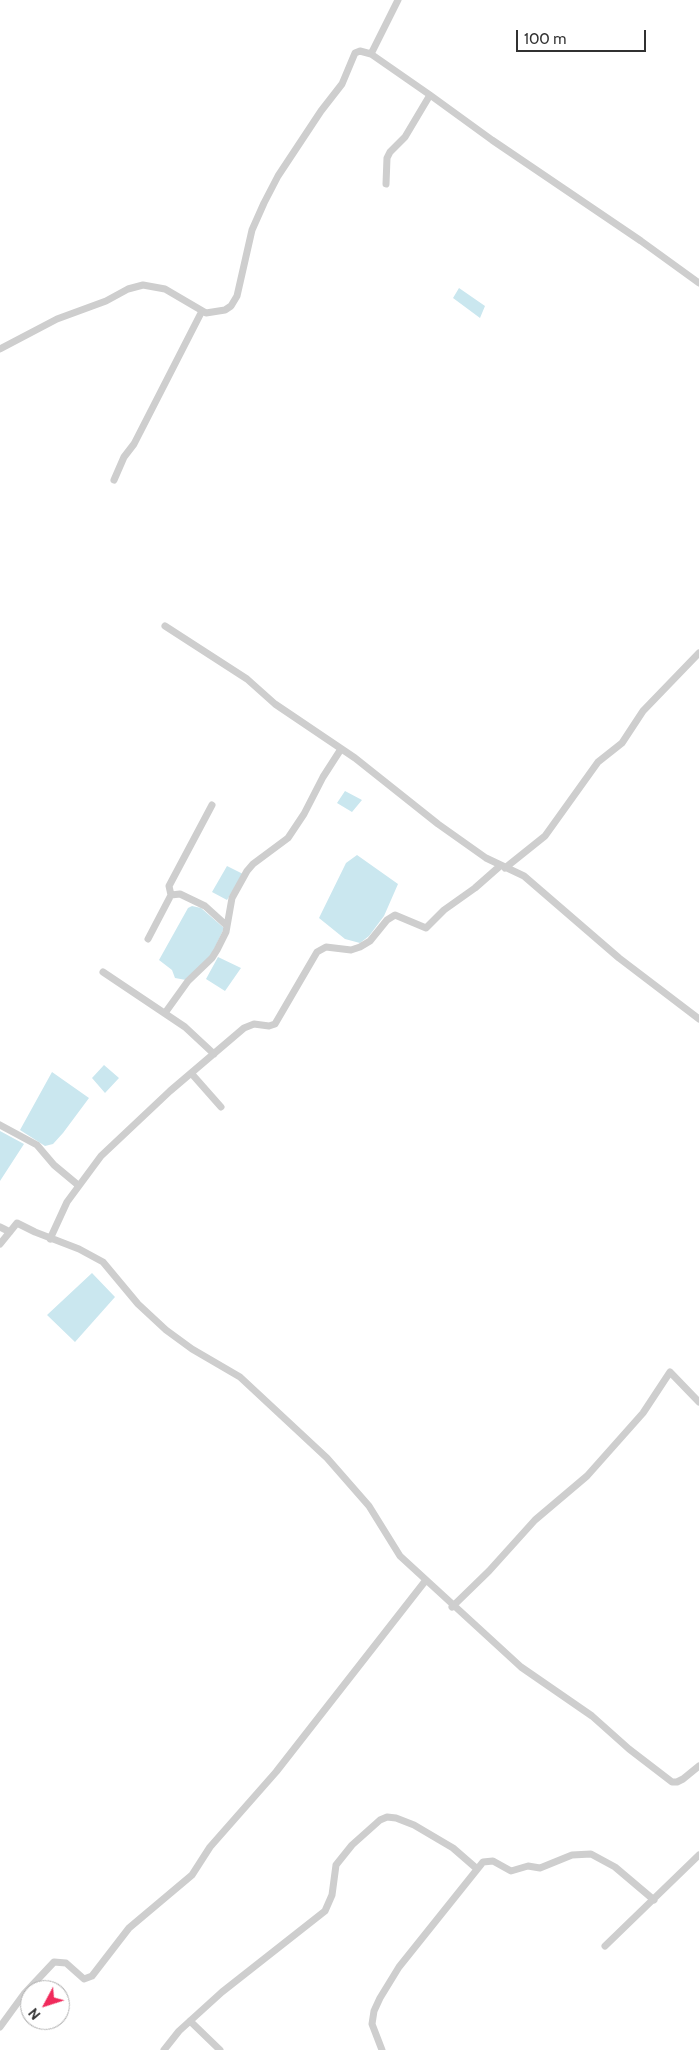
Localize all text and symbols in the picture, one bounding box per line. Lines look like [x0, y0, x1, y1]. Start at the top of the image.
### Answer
scale bar [519, 20, 649, 52]
text: 100 m [524, 30, 566, 48]
north arrow [20, 1980, 70, 2030]
text: N [24, 2004, 44, 2024]

